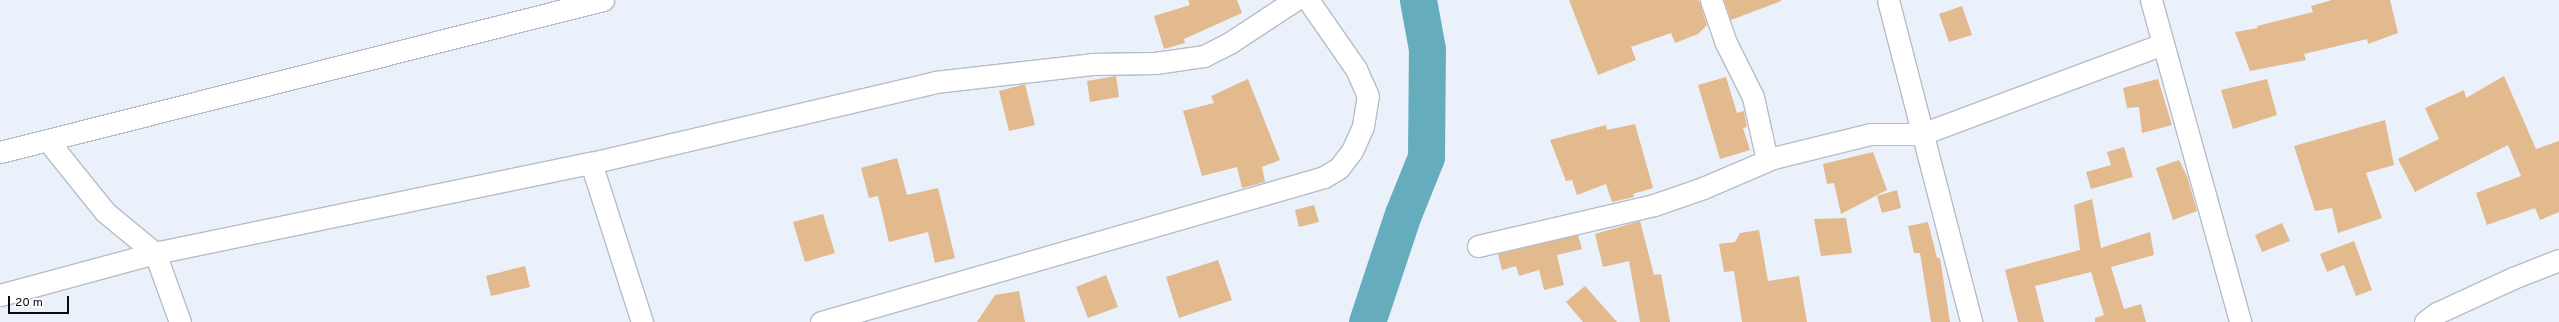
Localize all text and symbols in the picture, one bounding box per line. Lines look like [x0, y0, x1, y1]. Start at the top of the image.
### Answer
scale bar [10, 288, 71, 314]
text: 20 m [15, 295, 43, 311]

